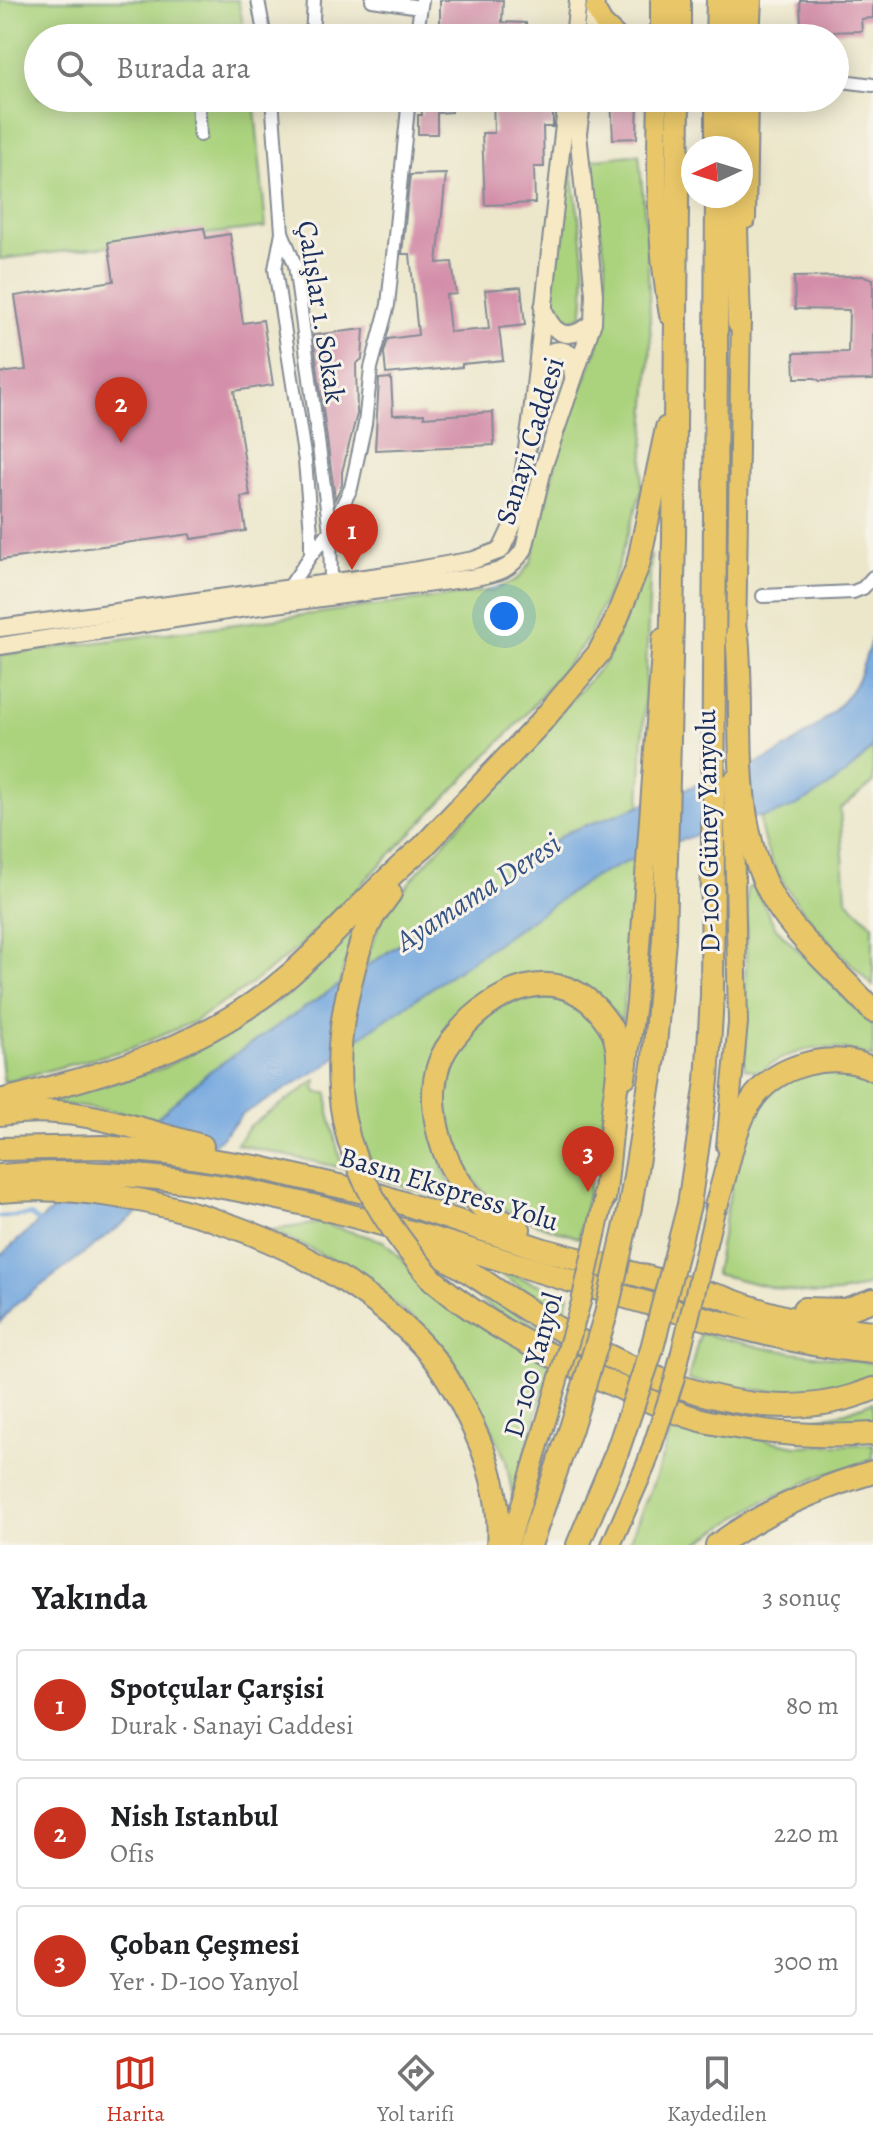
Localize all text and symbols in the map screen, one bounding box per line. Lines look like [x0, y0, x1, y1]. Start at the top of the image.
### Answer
search box [24, 24, 849, 112]
icon: search [52, 46, 96, 90]
text: Burada ara [116, 48, 251, 88]
north arrow [681, 136, 753, 208]
street label: Çalışlar 1. Sokak [288, 218, 354, 406]
street label: Sanayi Caddesi [486, 353, 574, 529]
pin: 2 [95, 377, 147, 443]
pin: 1 [326, 504, 378, 570]
your location [484, 596, 524, 636]
street label: D-100 Güney Yanyolu [687, 708, 729, 953]
water label: Ayamama Deresi [386, 824, 568, 961]
pin: 3 [562, 1126, 614, 1192]
street label: Basın Ekspress Yolu [335, 1138, 564, 1241]
street label: D-100 Yanyol [494, 1288, 572, 1442]
text: Yakında [32, 1574, 148, 1621]
text: 3 sonuç [762, 1580, 841, 1615]
text: Spotçular Çarşisi [110, 1668, 324, 1708]
text: 1 [55, 1688, 65, 1723]
text: 80 m [786, 1688, 839, 1723]
text: Durak · Sanayi Caddesi [110, 1708, 354, 1743]
text: Nish Istanbul [110, 1796, 278, 1836]
text: 2 [54, 1816, 66, 1851]
text: 220 m [774, 1816, 839, 1851]
text: Ofis [110, 1836, 154, 1871]
text: Çoban Çeşmesi [110, 1924, 300, 1964]
text: 3 [54, 1944, 66, 1979]
text: 300 m [774, 1944, 839, 1979]
text: Yer · D-100 Yanyol [110, 1964, 299, 1999]
tab: Harita [106, 2051, 165, 2129]
tab: Yol tarifi [377, 2051, 454, 2129]
tab: Kaydedilen [667, 2051, 767, 2129]

